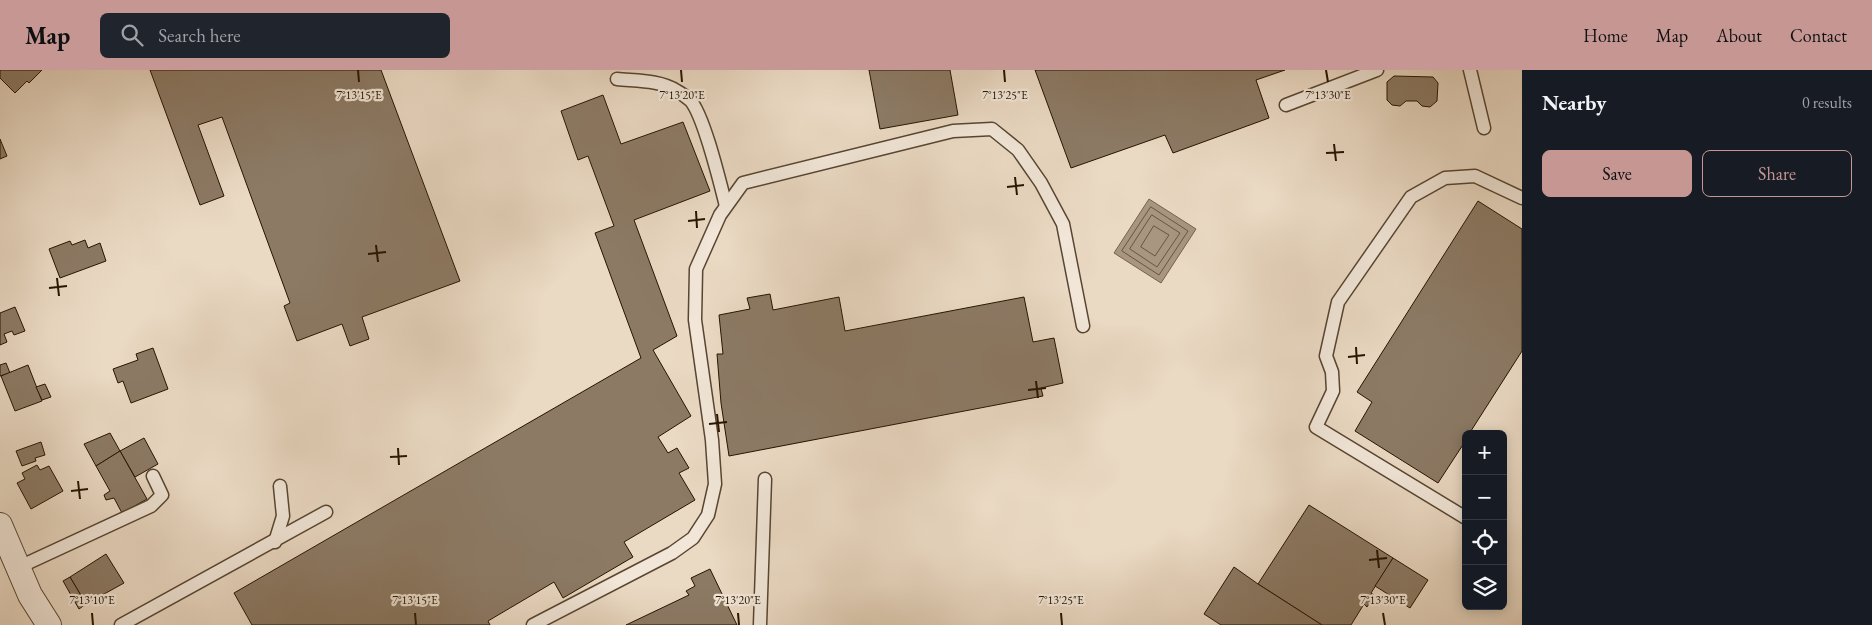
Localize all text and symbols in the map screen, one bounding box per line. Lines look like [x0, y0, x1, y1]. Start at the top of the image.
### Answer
search box [100, 13, 450, 58]
text: Map [25, 20, 70, 51]
icon: search [118, 21, 146, 49]
text: Search here [158, 23, 241, 48]
text: Home [1583, 24, 1628, 47]
text: Map [1656, 24, 1688, 47]
text: About [1716, 24, 1762, 47]
text: Contact [1790, 24, 1847, 47]
text: 7°13'15"E [336, 87, 382, 103]
text: 7°13'20"E [659, 87, 705, 103]
text: 7°13'25"E [982, 87, 1028, 103]
text: 7°13'30"E [1305, 87, 1351, 103]
text: Nearby [1542, 89, 1606, 116]
text: 0 results [1802, 92, 1852, 113]
button: Save [1542, 150, 1692, 197]
button: Share [1702, 150, 1852, 197]
map controls [1462, 430, 1507, 610]
button: + [1462, 430, 1507, 475]
button: − [1462, 475, 1507, 520]
button: locate [1462, 520, 1507, 565]
button: layers [1462, 565, 1507, 610]
text: 7°13'10"E [69, 592, 115, 608]
text: 7°13'15"E [392, 592, 438, 608]
text: 7°13'20"E [715, 592, 761, 608]
text: 7°13'25"E [1038, 592, 1084, 608]
text: 7°13'30"E [1360, 592, 1406, 608]

